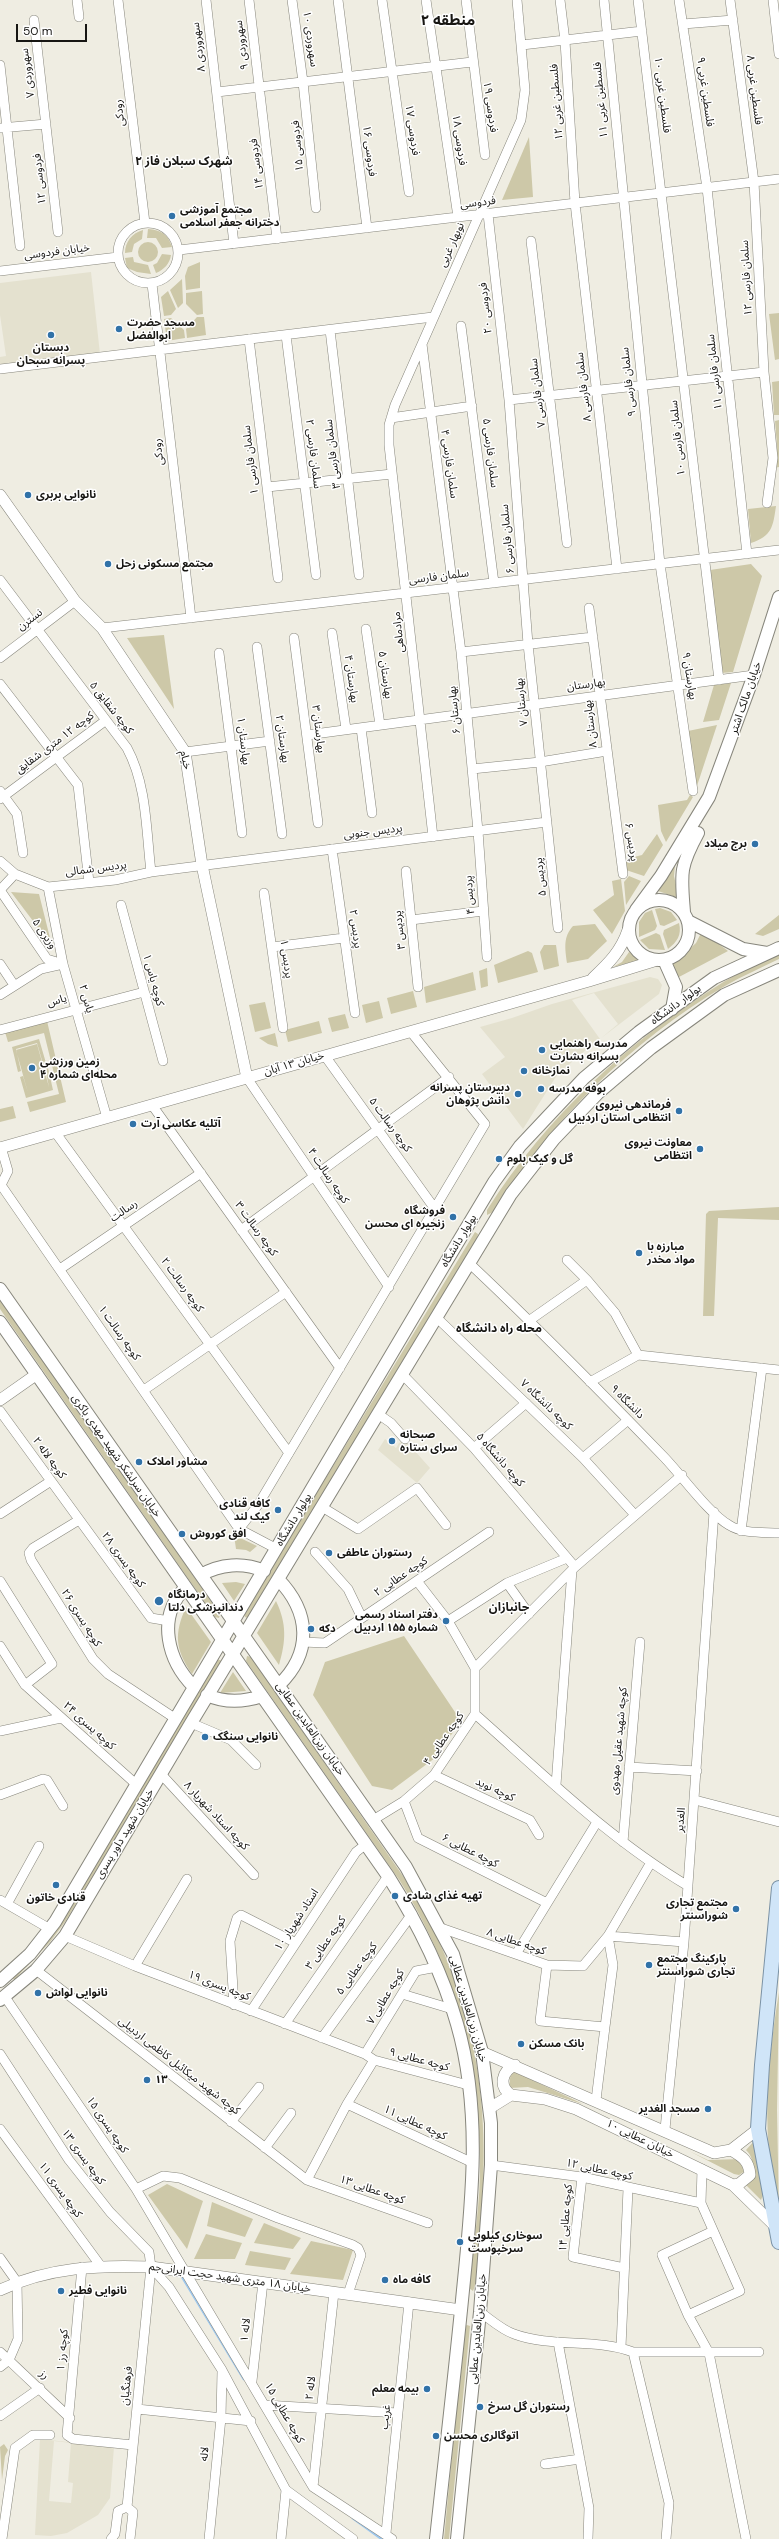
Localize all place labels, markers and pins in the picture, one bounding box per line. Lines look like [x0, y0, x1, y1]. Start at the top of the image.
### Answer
place label: مجتمع آموزشی دخترانه جعفر اسلامی [180, 203, 279, 229]
marker: مجتمع آموزشی دخترانه جعفر اسلامی [167, 211, 177, 221]
place label: مسجد حضرت ابوالفضل [127, 316, 195, 342]
marker: مسجد حضرت ابوالفضل [114, 324, 124, 334]
marker: دبستان پسرانه سبحان [46, 330, 56, 340]
place label: دبستان پسرانه سبحان [17, 341, 85, 367]
place label: نانوایی بربری [36, 488, 96, 502]
marker: نانوایی بربری [23, 490, 33, 500]
place label: مجتمع مسکونی زحل [116, 557, 213, 571]
marker: مجتمع مسکونی زحل [103, 559, 113, 569]
place label: برج میلاد [704, 837, 747, 851]
marker: برج میلاد [750, 839, 760, 849]
place label: مدرسه راهنمایی پسرانه بشارت [550, 1037, 628, 1063]
marker: مدرسه راهنمایی پسرانه بشارت [537, 1045, 547, 1055]
place label: زمین ورزشی محله‌ای شماره ۴ [40, 1055, 117, 1081]
marker: زمین ورزشی محله‌ای شماره ۴ [27, 1063, 37, 1073]
place label: نمازخانه [532, 1064, 570, 1078]
marker: نمازخانه [519, 1066, 529, 1076]
place label: دبیرستان پسرانه دانش پژوهان [430, 1081, 510, 1107]
place label: بوفه مدرسه [549, 1082, 606, 1096]
marker: بوفه مدرسه [536, 1084, 546, 1094]
marker: دبیرستان پسرانه دانش پژوهان [513, 1089, 523, 1099]
place label: فرماندهی نیروی انتظامی استان اردبیل [569, 1098, 671, 1124]
marker: فرماندهی نیروی انتظامی استان اردبیل [674, 1106, 684, 1116]
place label: آتلیه عکاسی آرت [141, 1117, 221, 1131]
marker: آتلیه عکاسی آرت [128, 1119, 138, 1129]
place label: معاونت نیروی انتظامی [624, 1136, 692, 1162]
marker: معاونت نیروی انتظامی [695, 1144, 705, 1154]
place label: گل و کیک بلوم [507, 1152, 573, 1166]
marker: گل و کیک بلوم [494, 1154, 504, 1164]
place label: فروشگاه زنجیره ای محسن [365, 1204, 445, 1230]
marker: فروشگاه زنجیره ای محسن [448, 1212, 458, 1222]
place label: مبارزه با مواد مخدر [647, 1240, 695, 1266]
marker: مبارزه با مواد مخدر [634, 1248, 644, 1258]
place label: صبحانه سرای ستاره [400, 1428, 457, 1454]
marker: صبحانه سرای ستاره [387, 1436, 397, 1446]
place label: مشاور املاک [147, 1455, 208, 1469]
marker: مشاور املاک [134, 1457, 144, 1467]
place label: کافه قنادی کیک لند [219, 1497, 270, 1523]
marker: کافه قنادی کیک لند [273, 1505, 283, 1515]
place label: افق کوروش [190, 1527, 246, 1541]
marker: افق کوروش [177, 1529, 187, 1539]
place label: رستوران عاطفی [337, 1546, 412, 1560]
marker: رستوران عاطفی [324, 1548, 334, 1558]
place label: درمانگاه دندانپزشکی دلتا [168, 1588, 243, 1614]
marker: درمانگاه دندانپزشکی دلتا [153, 1595, 165, 1607]
place label: دفتر اسناد رسمی شماره ۱۵۵ اردبیل [354, 1608, 438, 1634]
marker: دفتر اسناد رسمی شماره ۱۵۵ اردبیل [441, 1616, 451, 1626]
place label: دکه [319, 1622, 336, 1636]
marker: دکه [306, 1624, 316, 1634]
place label: نانوایی سنگک [213, 1730, 278, 1744]
marker: نانوایی سنگک [200, 1732, 210, 1742]
marker: قنادی خاتون [51, 1880, 61, 1890]
place label: تهیه غذای شادی [403, 1889, 482, 1903]
place label: قنادی خاتون [27, 1891, 85, 1905]
marker: تهیه غذای شادی [390, 1891, 400, 1901]
place label: مجتمع تجاری شوراسنتر [666, 1896, 728, 1922]
marker: مجتمع تجاری شوراسنتر [731, 1904, 741, 1914]
place label: پارکینگ مجتمع تجاری شوراسنتر [657, 1952, 735, 1978]
marker: پارکینگ مجتمع تجاری شوراسنتر [644, 1960, 654, 1970]
place label: نانوایی لواش [46, 1986, 108, 2000]
marker: نانوایی لواش [33, 1988, 43, 1998]
place label: بانک مسکن [529, 2037, 585, 2051]
marker: بانک مسکن [516, 2039, 526, 2049]
place label: ۱۳ [155, 2073, 168, 2087]
marker: ۱۳ [142, 2075, 152, 2085]
place label: مسجد الغدیر [639, 2102, 700, 2116]
marker: مسجد الغدیر [703, 2104, 713, 2114]
place label: سوخاری کیلویی سرخپوست [468, 2229, 543, 2255]
marker: سوخاری کیلویی سرخپوست [455, 2237, 465, 2247]
place label: کافه ماه [393, 2273, 431, 2287]
marker: کافه ماه [380, 2275, 390, 2285]
place label: نانوایی فطیر [69, 2284, 127, 2298]
marker: نانوایی فطیر [56, 2286, 66, 2296]
place label: بیمه معلم [372, 2382, 419, 2396]
marker: بیمه معلم [422, 2384, 432, 2394]
place label: رستوران گل سرخ [488, 2400, 570, 2414]
marker: رستوران گل سرخ [475, 2402, 485, 2412]
place label: اتوگالری محسن [444, 2429, 519, 2443]
marker: اتوگالری محسن [431, 2431, 441, 2441]

